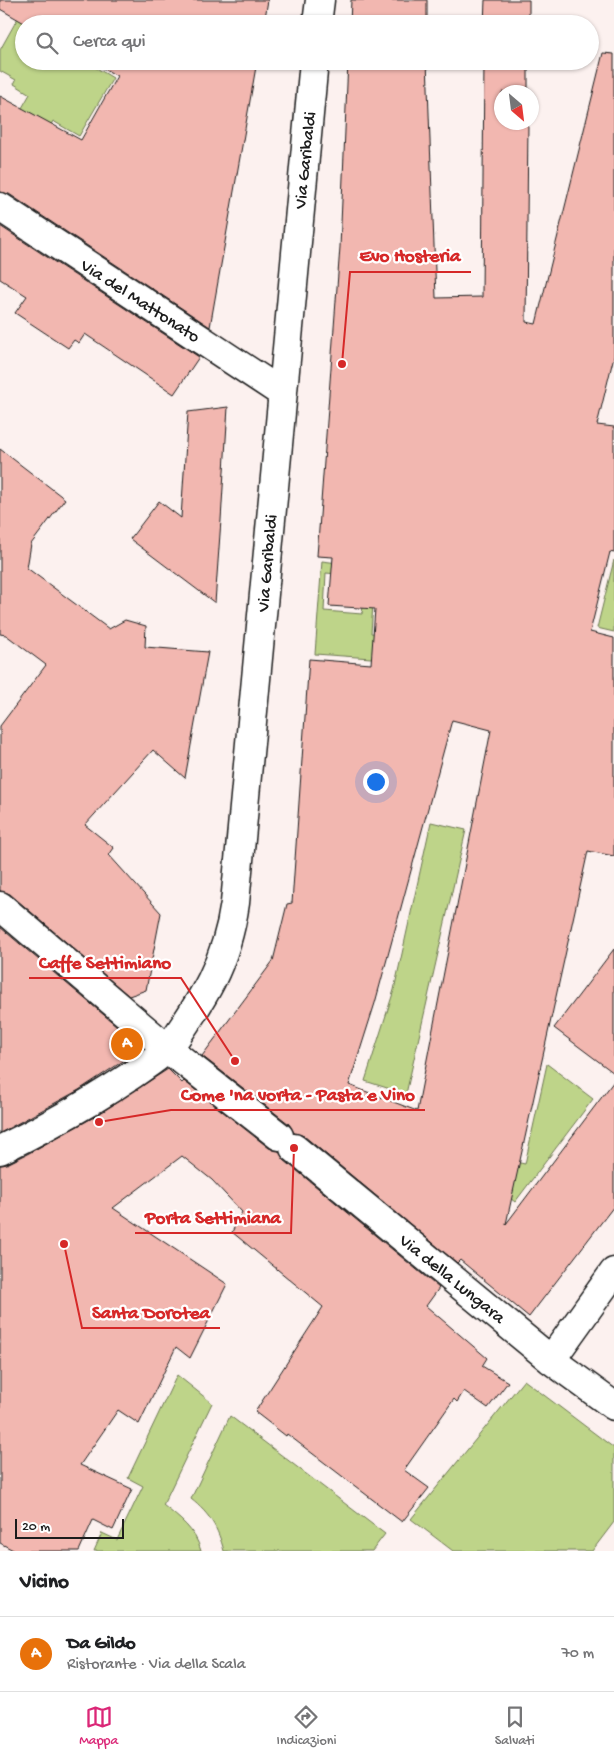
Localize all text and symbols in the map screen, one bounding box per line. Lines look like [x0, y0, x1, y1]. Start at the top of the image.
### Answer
search box [15, 15, 599, 70]
icon: search [33, 29, 61, 57]
text: Cerca qui [73, 31, 146, 54]
north arrow [494, 85, 539, 130]
street label: Via Garibaldi [291, 110, 322, 211]
callout: Evo Hosteria [350, 238, 471, 272]
text: Evo Hosteria [359, 246, 462, 269]
street label: Via del Mattonato [75, 255, 203, 348]
street label: Via Garibaldi [254, 514, 283, 614]
your location [363, 769, 389, 795]
callout: Caffe Settimiano [29, 944, 181, 978]
text: Caffe Settimiano [38, 953, 171, 976]
pin: A [111, 1025, 143, 1063]
callout: Come 'na vorta - Pasta e Vino [171, 1076, 425, 1110]
text: Come 'na vorta - Pasta e Vino [180, 1085, 415, 1108]
callout: Porta Settimiana [135, 1199, 291, 1233]
text: Porta Settimiana [144, 1208, 282, 1231]
street label: Via della Lungara [393, 1230, 509, 1330]
callout: Santa Dorotea [82, 1294, 220, 1328]
text: Santa Dorotea [92, 1303, 212, 1326]
scale bar [15, 1516, 124, 1539]
text: 20 m [22, 1519, 50, 1536]
text: Vicino [20, 1571, 69, 1596]
text: Da Gildo [67, 1633, 136, 1656]
text: A [31, 1645, 41, 1664]
text: 70 m [561, 1645, 594, 1664]
text: Ristorante · Via della Scala [67, 1656, 246, 1675]
tab: Mappa [79, 1703, 118, 1750]
tab: Indicazioni [277, 1703, 336, 1750]
tab: Salvati [495, 1703, 535, 1750]

